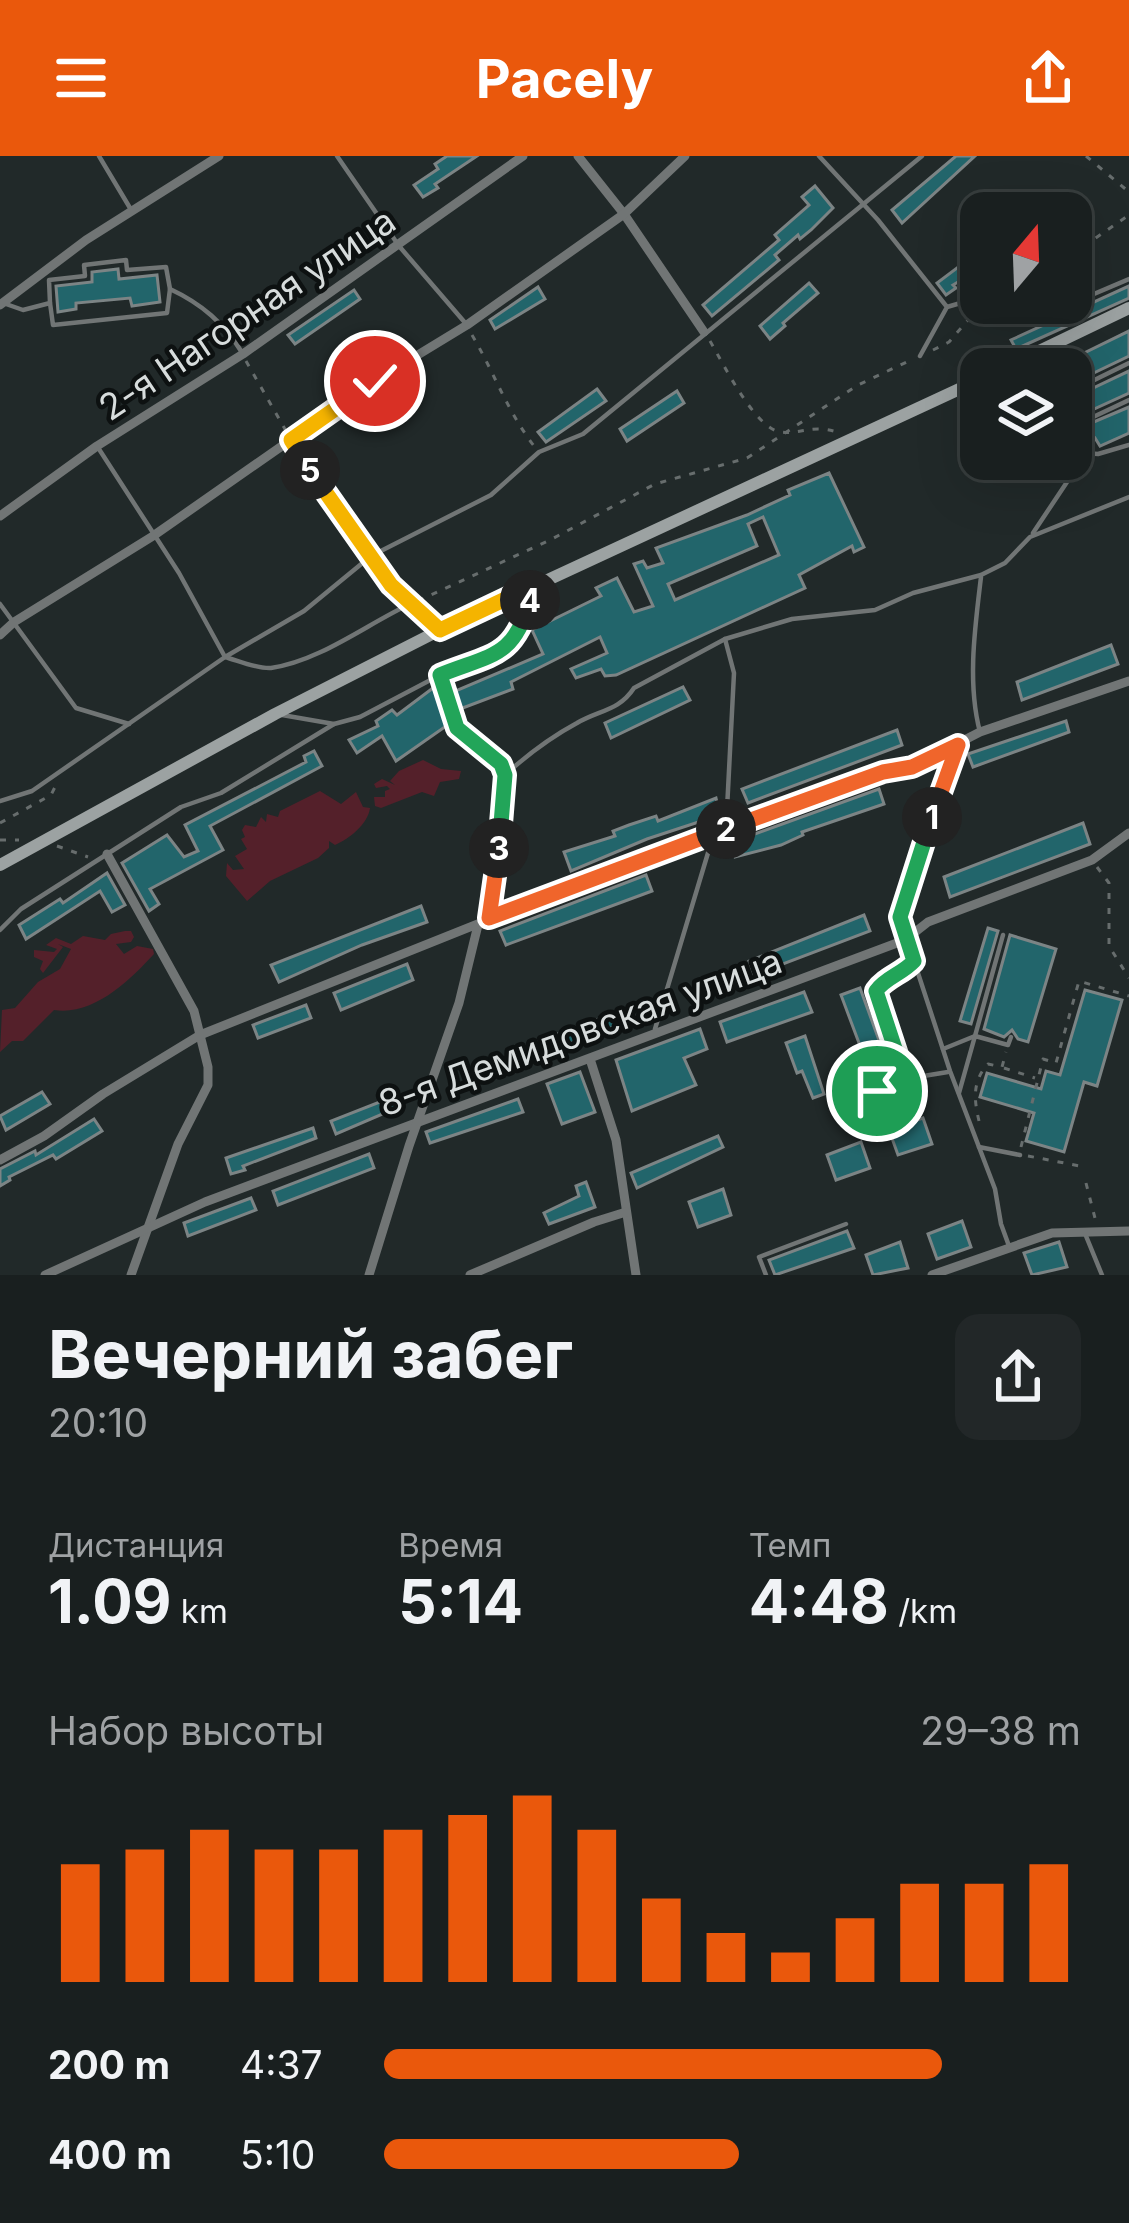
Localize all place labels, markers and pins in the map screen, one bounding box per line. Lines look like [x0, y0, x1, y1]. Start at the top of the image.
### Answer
pin [324, 330, 426, 432]
pin: 5 [280, 440, 340, 500]
pin: 4 [500, 570, 560, 630]
pin: 1 [902, 787, 962, 847]
pin: 2 [696, 799, 756, 859]
pin: 3 [469, 818, 529, 878]
pin [826, 1040, 928, 1142]

